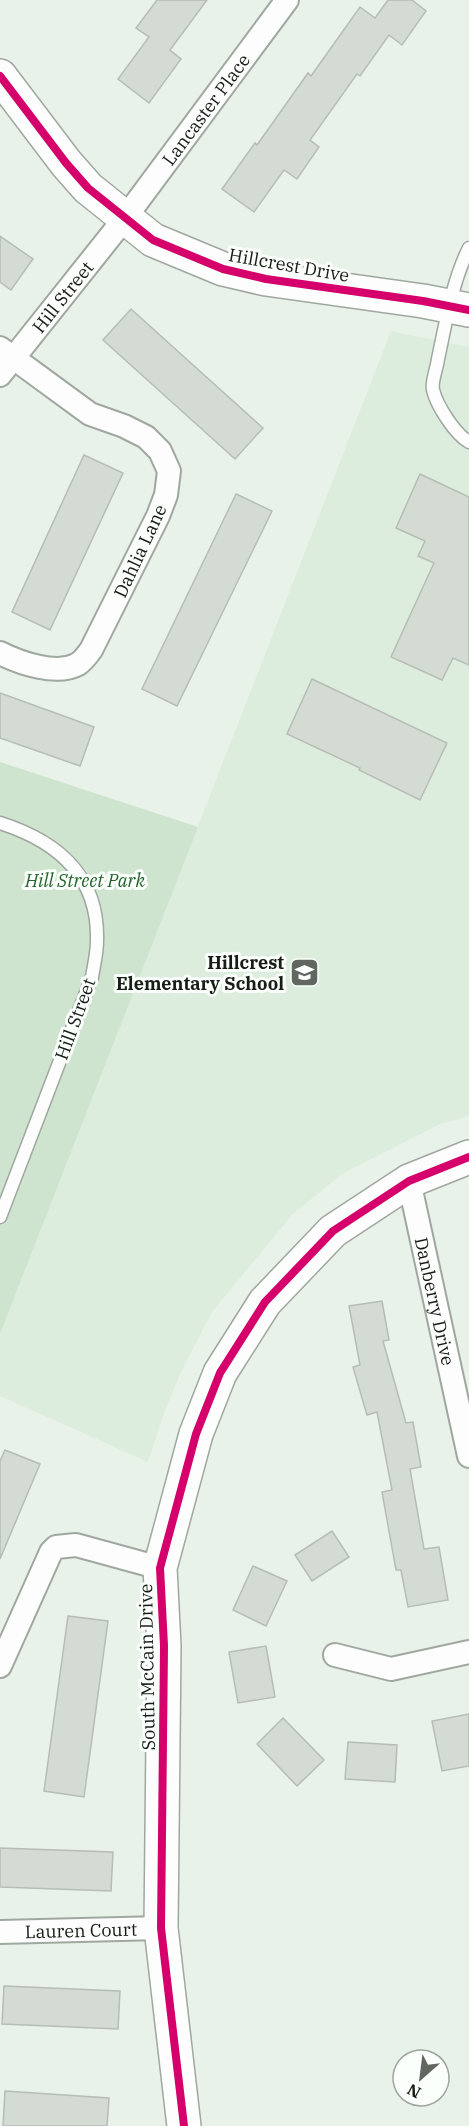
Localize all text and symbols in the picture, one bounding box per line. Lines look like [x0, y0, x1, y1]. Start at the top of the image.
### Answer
street label: Lancaster Place [157, 49, 255, 170]
street label: Hillcrest Drive [227, 243, 351, 287]
street label: Hill Street [27, 256, 98, 337]
street label: Dahlia Lane [108, 501, 172, 601]
park label: Hill Street Park [24, 869, 145, 892]
place label: Hillcrest Elementary School [116, 951, 284, 995]
school or university icon: Hillcrest Elementary School [289, 956, 321, 988]
street label: Hill Street [50, 975, 100, 1063]
street label: Danberry Drive [410, 1235, 460, 1367]
street label: South McCain Drive [134, 1583, 160, 1751]
street label: Lauren Court [25, 1917, 137, 1943]
north arrow [391, 2048, 451, 2108]
text: N [404, 2079, 424, 2103]

